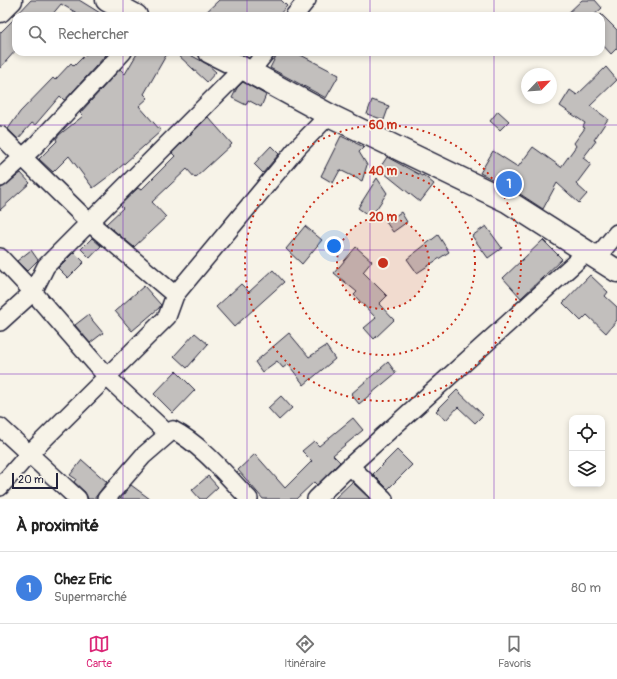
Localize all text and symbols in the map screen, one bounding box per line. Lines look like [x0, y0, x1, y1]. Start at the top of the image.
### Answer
search box [12, 12, 605, 56]
icon: search [26, 23, 48, 45]
text: Rechercher [58, 25, 129, 44]
north arrow [521, 68, 557, 104]
text: 60 m [369, 118, 398, 133]
text: 40 m [368, 164, 398, 179]
pin: 1 [496, 169, 522, 199]
text: 20 m [369, 210, 397, 225]
your location [324, 236, 344, 256]
centre of rings [376, 256, 390, 270]
map controls [569, 415, 605, 487]
button: locate [569, 415, 605, 451]
button: layers [569, 451, 605, 487]
scale bar [12, 471, 58, 490]
text: 20 m [18, 473, 44, 486]
text: À proximité [16, 515, 99, 536]
text: Chez Eric [54, 570, 112, 589]
text: 1 [26, 580, 32, 596]
text: 80 m [571, 580, 601, 596]
text: Supermarché [54, 589, 127, 605]
tab: Carte [86, 633, 112, 670]
tab: Itinéraire [284, 633, 326, 670]
tab: Favoris [498, 633, 531, 670]

